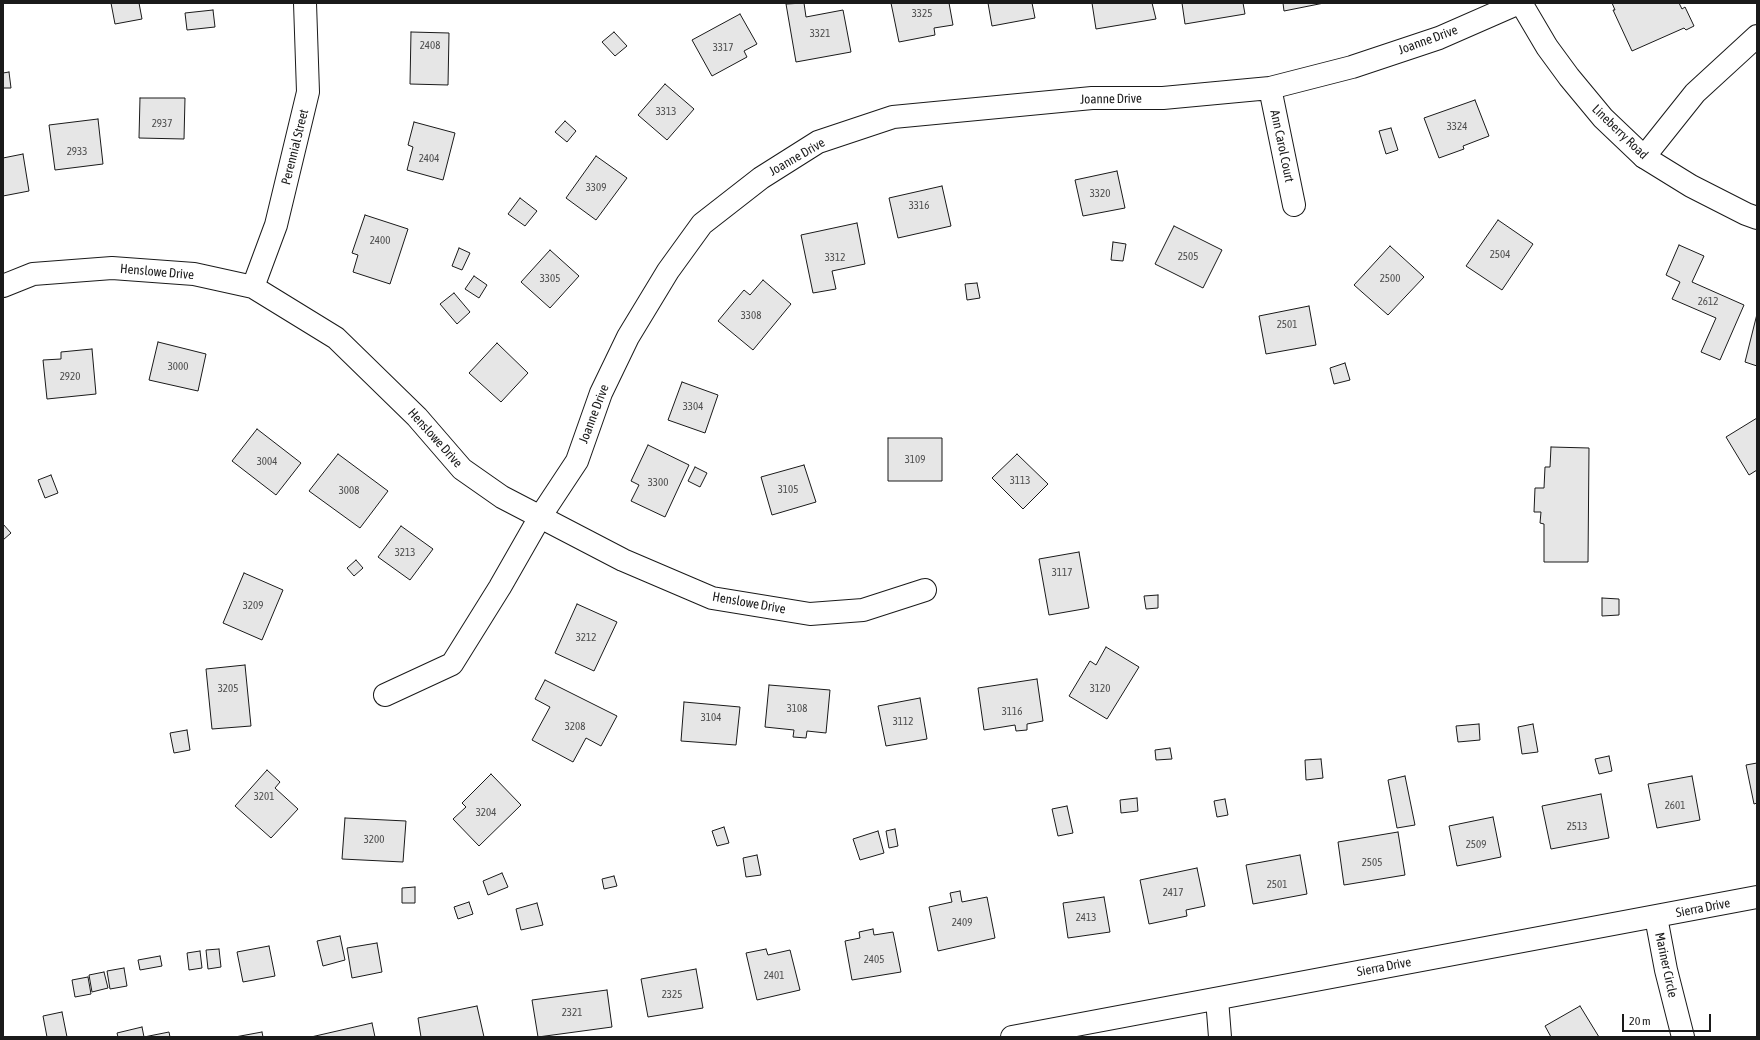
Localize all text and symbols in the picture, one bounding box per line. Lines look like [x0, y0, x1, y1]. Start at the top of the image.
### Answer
house number: 3325 [912, 7, 932, 21]
street label: Joanne Drive [1396, 22, 1460, 58]
house number: 3321 [810, 27, 830, 41]
house number: 2408 [420, 39, 440, 53]
house number: 3317 [713, 41, 733, 55]
street label: Joanne Drive [1080, 91, 1142, 107]
street label: Lineberry Road [1589, 101, 1651, 163]
house number: 3313 [656, 105, 676, 119]
street label: Perennial Street [278, 108, 312, 186]
street label: Ann Carol Court [1267, 108, 1297, 184]
house number: 2937 [152, 117, 172, 131]
house number: 3324 [1447, 120, 1467, 134]
street label: Joanne Drive [766, 135, 828, 179]
house number: 2933 [67, 145, 87, 159]
house number: 2404 [419, 152, 439, 166]
house number: 3309 [586, 181, 606, 195]
house number: 3320 [1090, 187, 1110, 201]
house number: 3316 [909, 199, 929, 213]
house number: 2400 [370, 234, 390, 248]
house number: 2504 [1490, 248, 1510, 262]
house number: 2505 [1178, 250, 1198, 264]
house number: 3312 [825, 251, 845, 265]
street label: Henslowe Drive [119, 261, 195, 283]
house number: 3305 [540, 272, 560, 286]
house number: 2500 [1380, 272, 1400, 286]
house number: 2612 [1698, 295, 1718, 309]
house number: 3308 [741, 309, 761, 323]
house number: 2501 [1277, 318, 1297, 332]
house number: 3000 [168, 360, 188, 374]
house number: 2920 [60, 370, 80, 384]
street label: Joanne Drive [576, 382, 612, 446]
house number: 3304 [683, 400, 703, 414]
street label: Henslowe Drive [404, 405, 466, 471]
house number: 3109 [905, 453, 925, 467]
house number: 3004 [257, 455, 277, 469]
house number: 3113 [1010, 474, 1030, 488]
house number: 3300 [648, 476, 668, 490]
house number: 3105 [778, 483, 798, 497]
house number: 3008 [339, 484, 359, 498]
house number: 3213 [395, 546, 415, 560]
house number: 3117 [1052, 566, 1072, 580]
street label: Henslowe Drive [711, 589, 787, 617]
house number: 3209 [243, 599, 263, 613]
house number: 3212 [576, 631, 596, 645]
house number: 3205 [218, 682, 238, 696]
house number: 3120 [1090, 682, 1110, 696]
house number: 3108 [787, 702, 807, 716]
house number: 3116 [1002, 705, 1022, 719]
house number: 3104 [701, 711, 721, 725]
house number: 3112 [893, 715, 913, 729]
house number: 3208 [565, 720, 585, 734]
house number: 3201 [254, 790, 274, 804]
house number: 2601 [1665, 799, 1685, 813]
house number: 3204 [476, 806, 496, 820]
house number: 2513 [1567, 820, 1587, 834]
house number: 3200 [364, 833, 384, 847]
house number: 2509 [1466, 838, 1486, 852]
house number: 2505 [1362, 856, 1382, 870]
house number: 2501 [1267, 878, 1287, 892]
house number: 2417 [1163, 886, 1183, 900]
street label: Sierra Drive [1675, 895, 1731, 921]
house number: 2413 [1076, 911, 1096, 925]
house number: 2409 [952, 916, 972, 930]
street label: Mariner Circle [1651, 931, 1681, 999]
house number: 2405 [864, 953, 884, 967]
street label: Sierra Drive [1356, 954, 1412, 980]
house number: 2401 [764, 969, 784, 983]
house number: 2325 [662, 988, 682, 1002]
house number: 2321 [562, 1006, 582, 1020]
scale bar [1624, 1006, 1713, 1032]
text: 20 m [1629, 1014, 1651, 1028]

